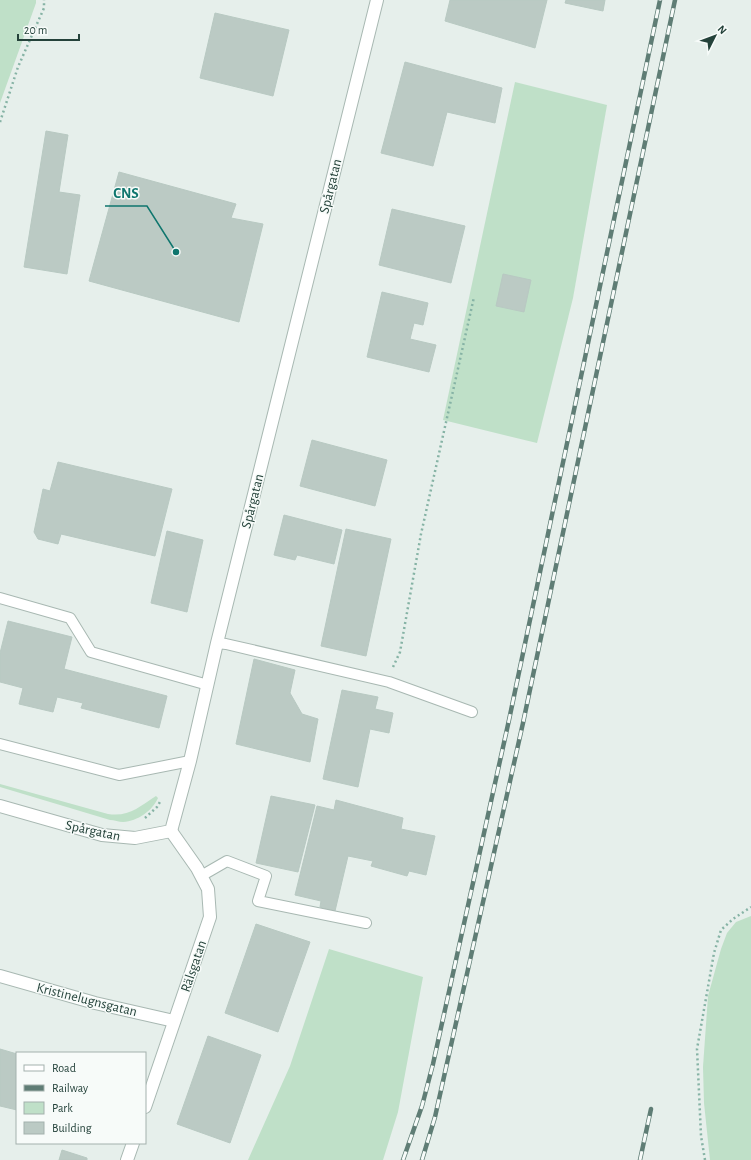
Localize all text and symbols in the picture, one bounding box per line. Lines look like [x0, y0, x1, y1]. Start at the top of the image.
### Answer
scale bar [18, 16, 79, 42]
north arrow [695, 16, 735, 56]
text: N [715, 23, 729, 36]
text: 20 m [24, 24, 47, 36]
street label: Spårgatan [317, 158, 345, 215]
callout: CNS [105, 179, 147, 206]
text: CNS [113, 186, 139, 201]
street label: Spårgatan [239, 473, 267, 530]
street label: Spårgatan [64, 818, 121, 844]
street label: Rälsgatan [179, 939, 209, 994]
street label: Kristinelugnsgatan [35, 981, 138, 1019]
legend [16, 1052, 146, 1144]
text: Road [52, 1062, 76, 1074]
text: Railway [52, 1082, 88, 1095]
text: Park [52, 1102, 73, 1114]
text: Building [52, 1122, 92, 1134]

